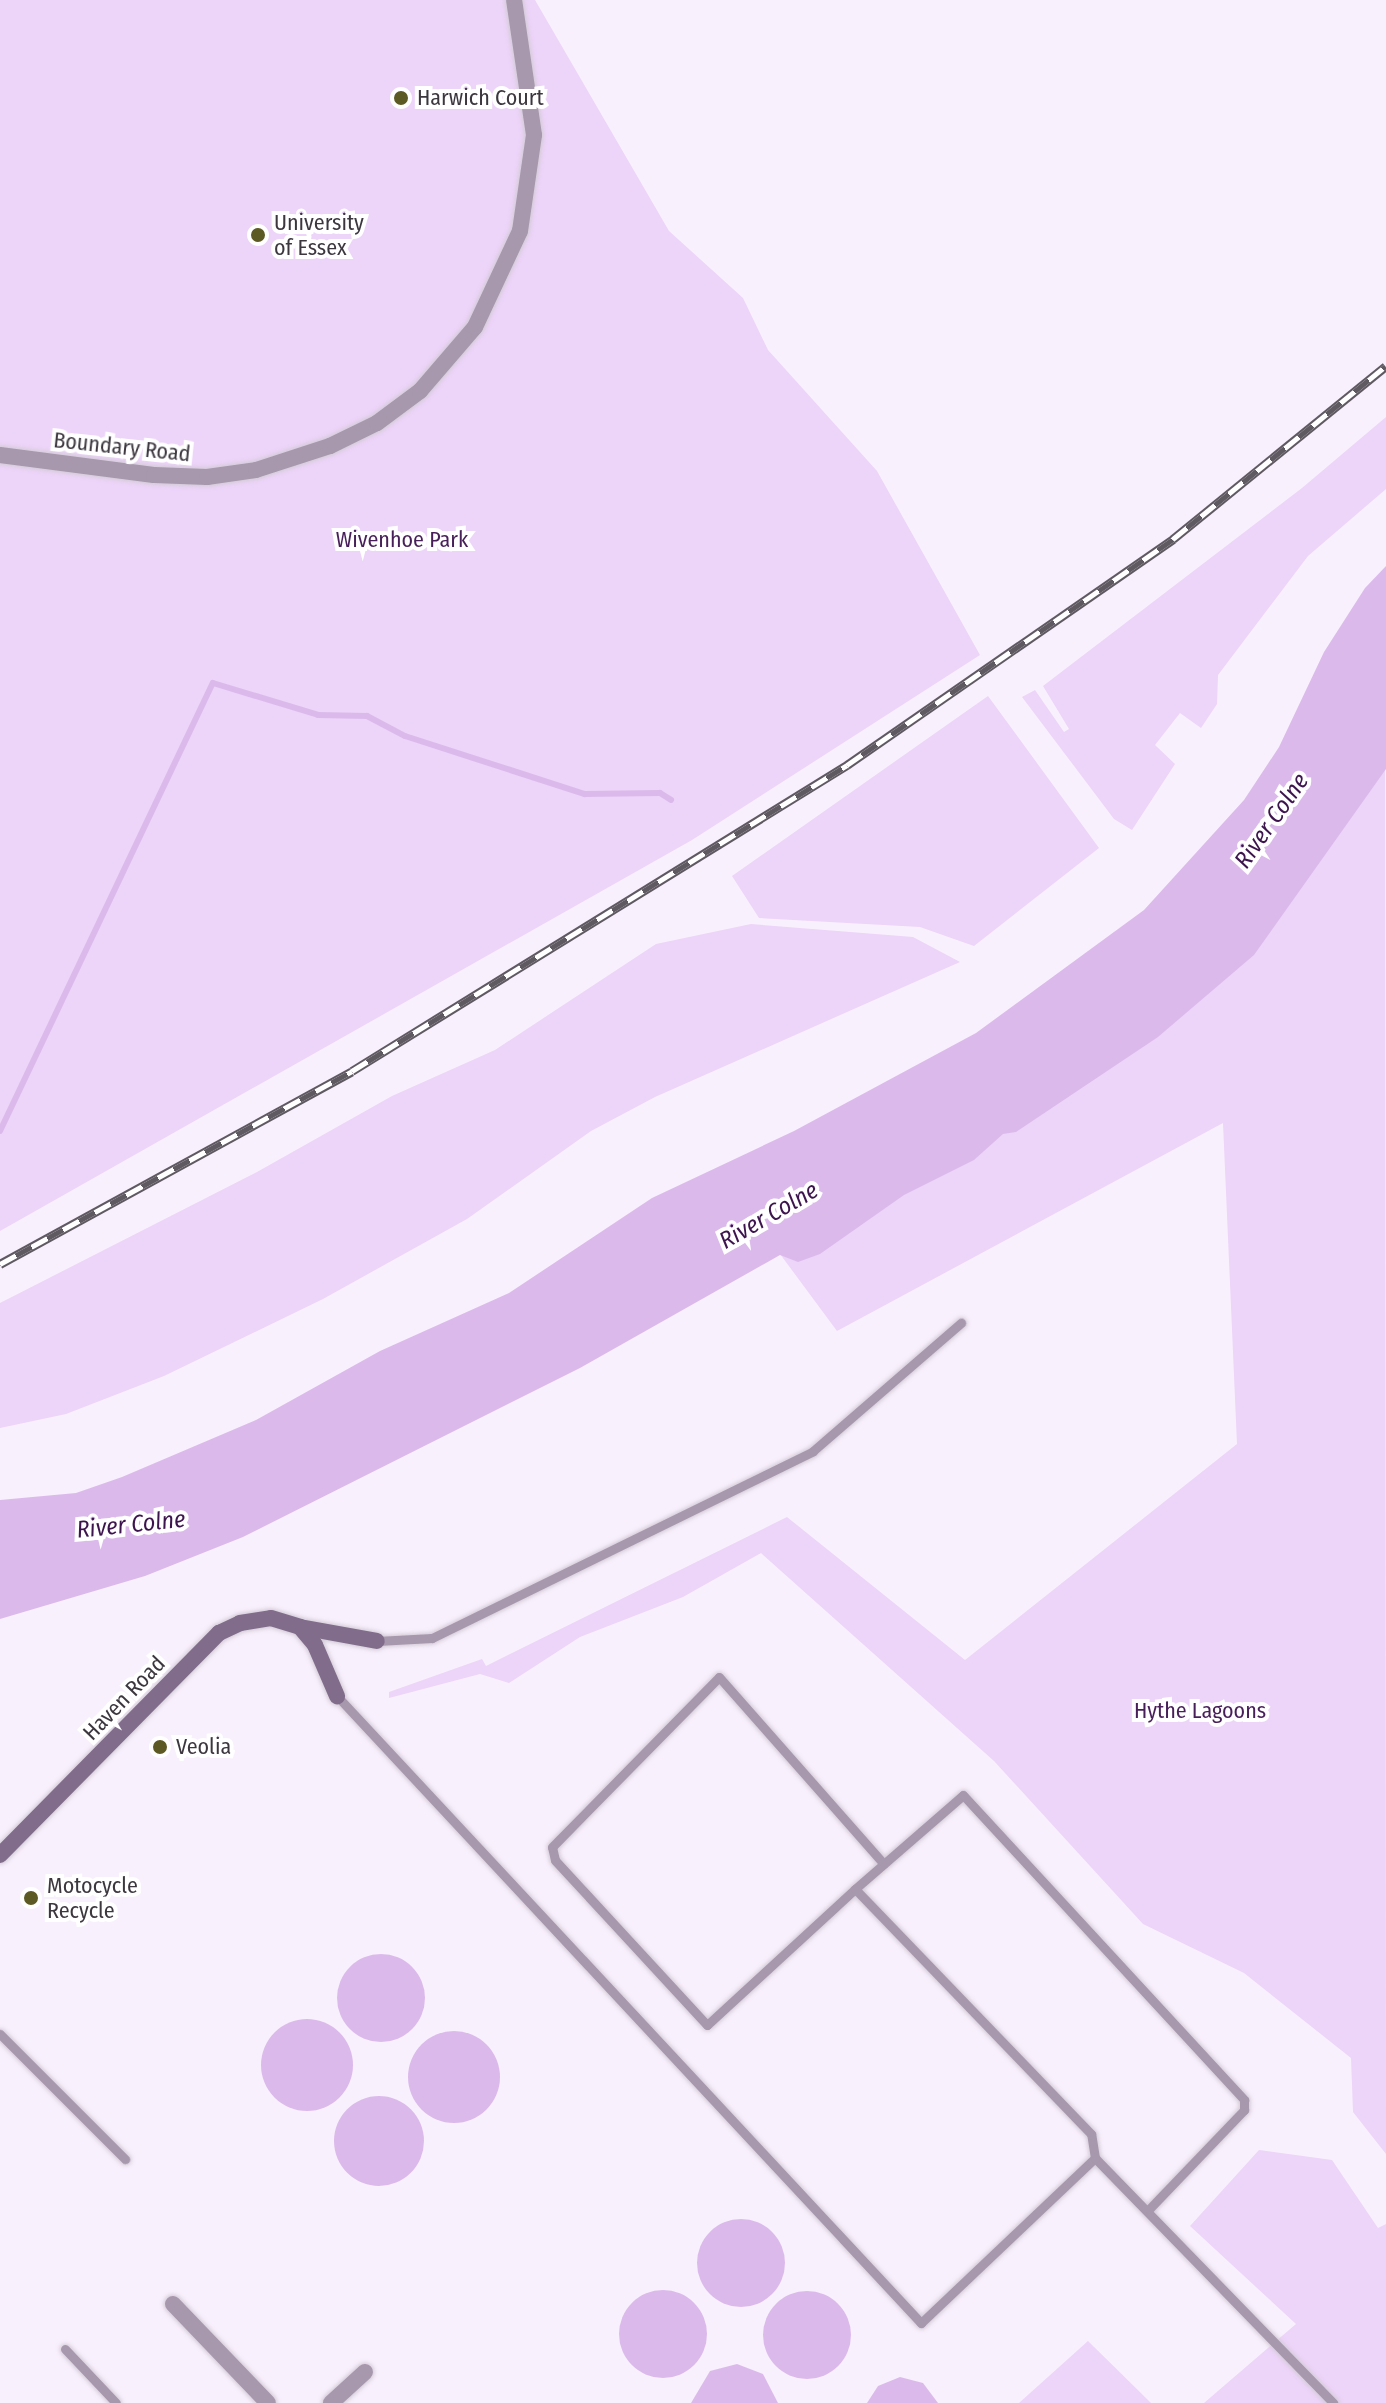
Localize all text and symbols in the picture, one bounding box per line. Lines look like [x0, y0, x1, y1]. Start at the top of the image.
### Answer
place label: Harwich Court [417, 85, 544, 111]
marker: Harwich Court [392, 89, 410, 107]
place label: University of Essex [274, 209, 364, 260]
marker: University of Essex [249, 226, 267, 244]
street label: Boundary Road [52, 427, 192, 467]
park label: Wivenhoe Park [336, 527, 468, 553]
water label: River Colne [1229, 768, 1315, 874]
water label: River Colne [714, 1176, 824, 1256]
water label: River Colne [75, 1505, 187, 1545]
street label: Haven Road [77, 1650, 171, 1746]
park label: Hythe Lagoons [1134, 1698, 1266, 1724]
place label: Veolia [176, 1734, 231, 1760]
marker: Veolia [151, 1738, 169, 1756]
place label: Motocycle Recycle [47, 1872, 138, 1924]
marker: Motocycle Recycle [22, 1889, 40, 1907]

